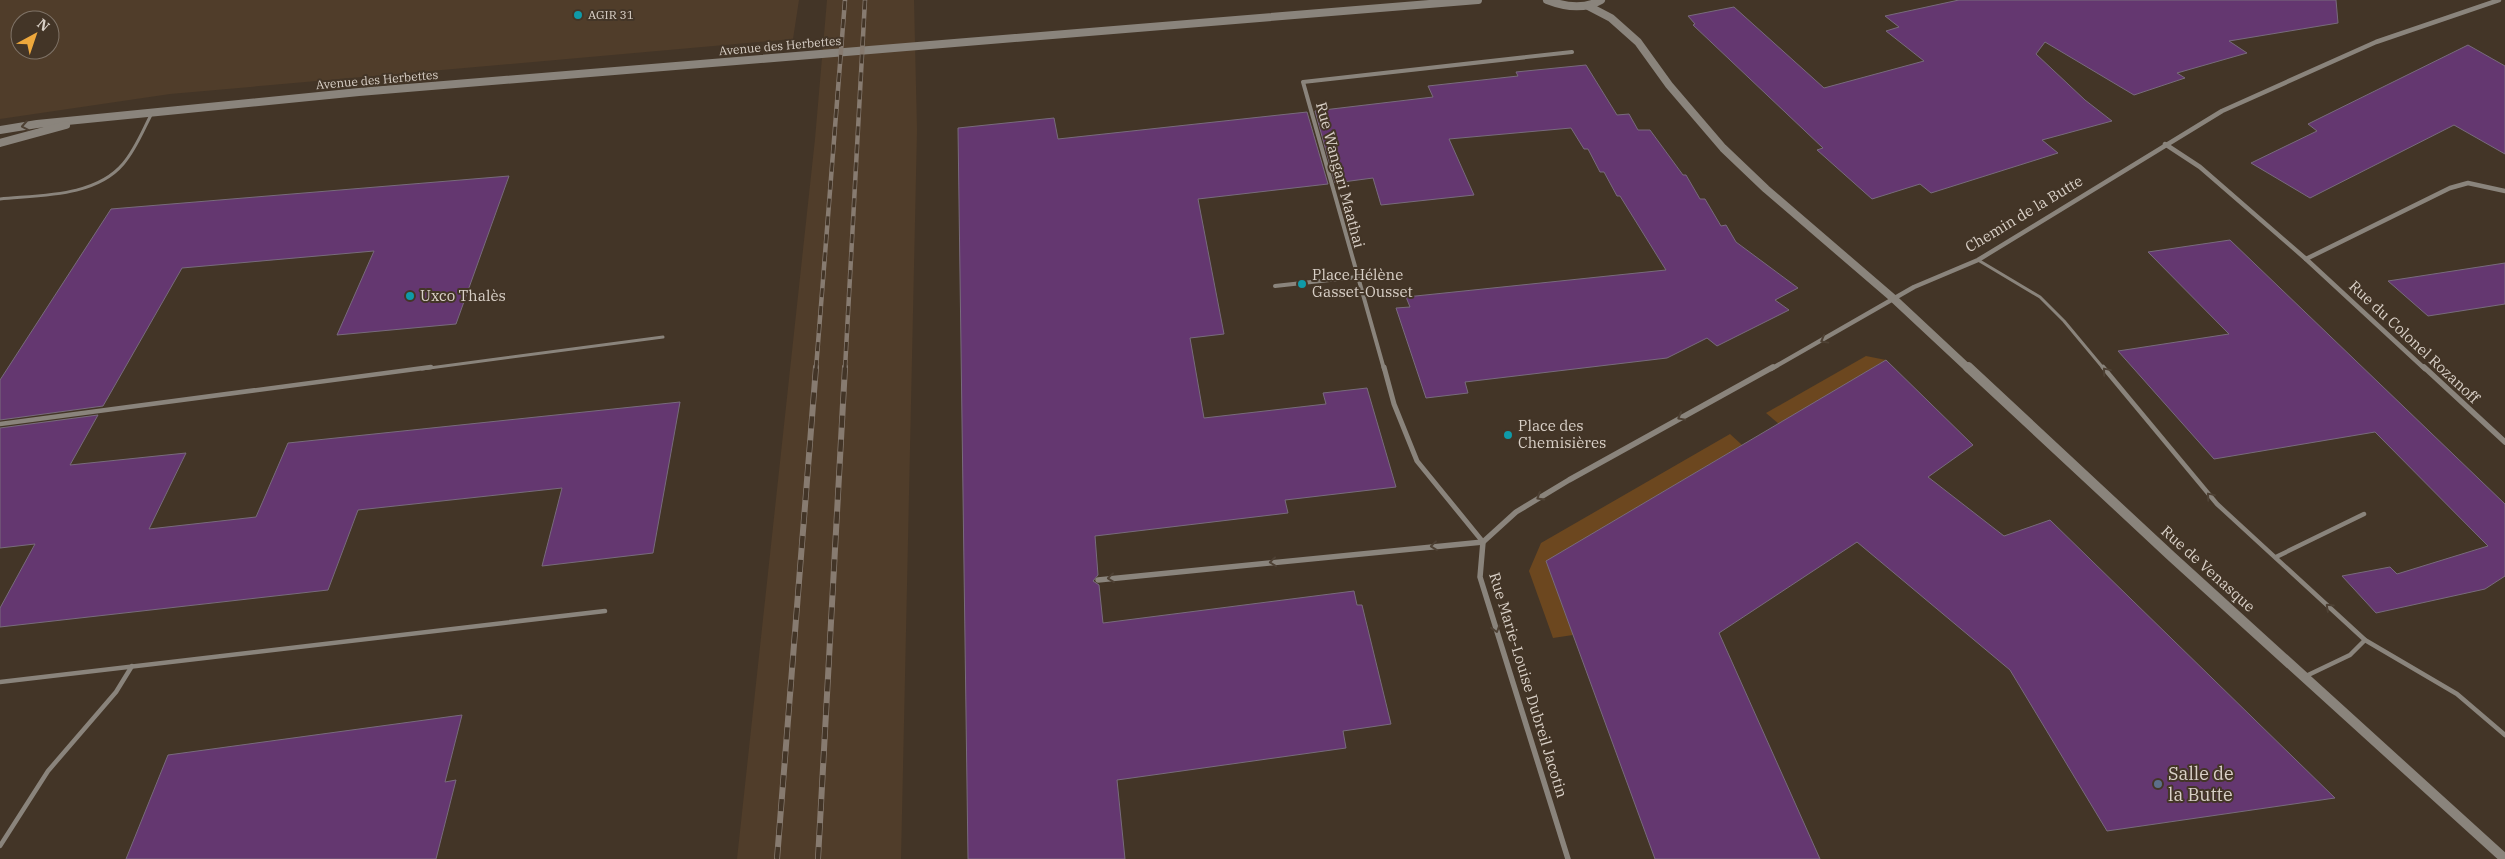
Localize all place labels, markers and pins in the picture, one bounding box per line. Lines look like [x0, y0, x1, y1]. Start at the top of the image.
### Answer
place label: AGIR 31 [588, 7, 634, 22]
marker: AGIR 31 [572, 9, 584, 21]
place label: Place Hélène Gasset-Ousset [1312, 265, 1413, 301]
marker: Place Hélène Gasset-Ousset [1296, 278, 1308, 290]
place label: Uxco Thalès [420, 286, 506, 305]
marker: Uxco Thalès [404, 290, 416, 302]
place label: Place des Chemisières [1518, 416, 1606, 452]
marker: Place des Chemisières [1502, 429, 1514, 441]
place label: Salle de la Butte [2168, 762, 2234, 806]
marker: Salle de la Butte [2152, 778, 2164, 790]

